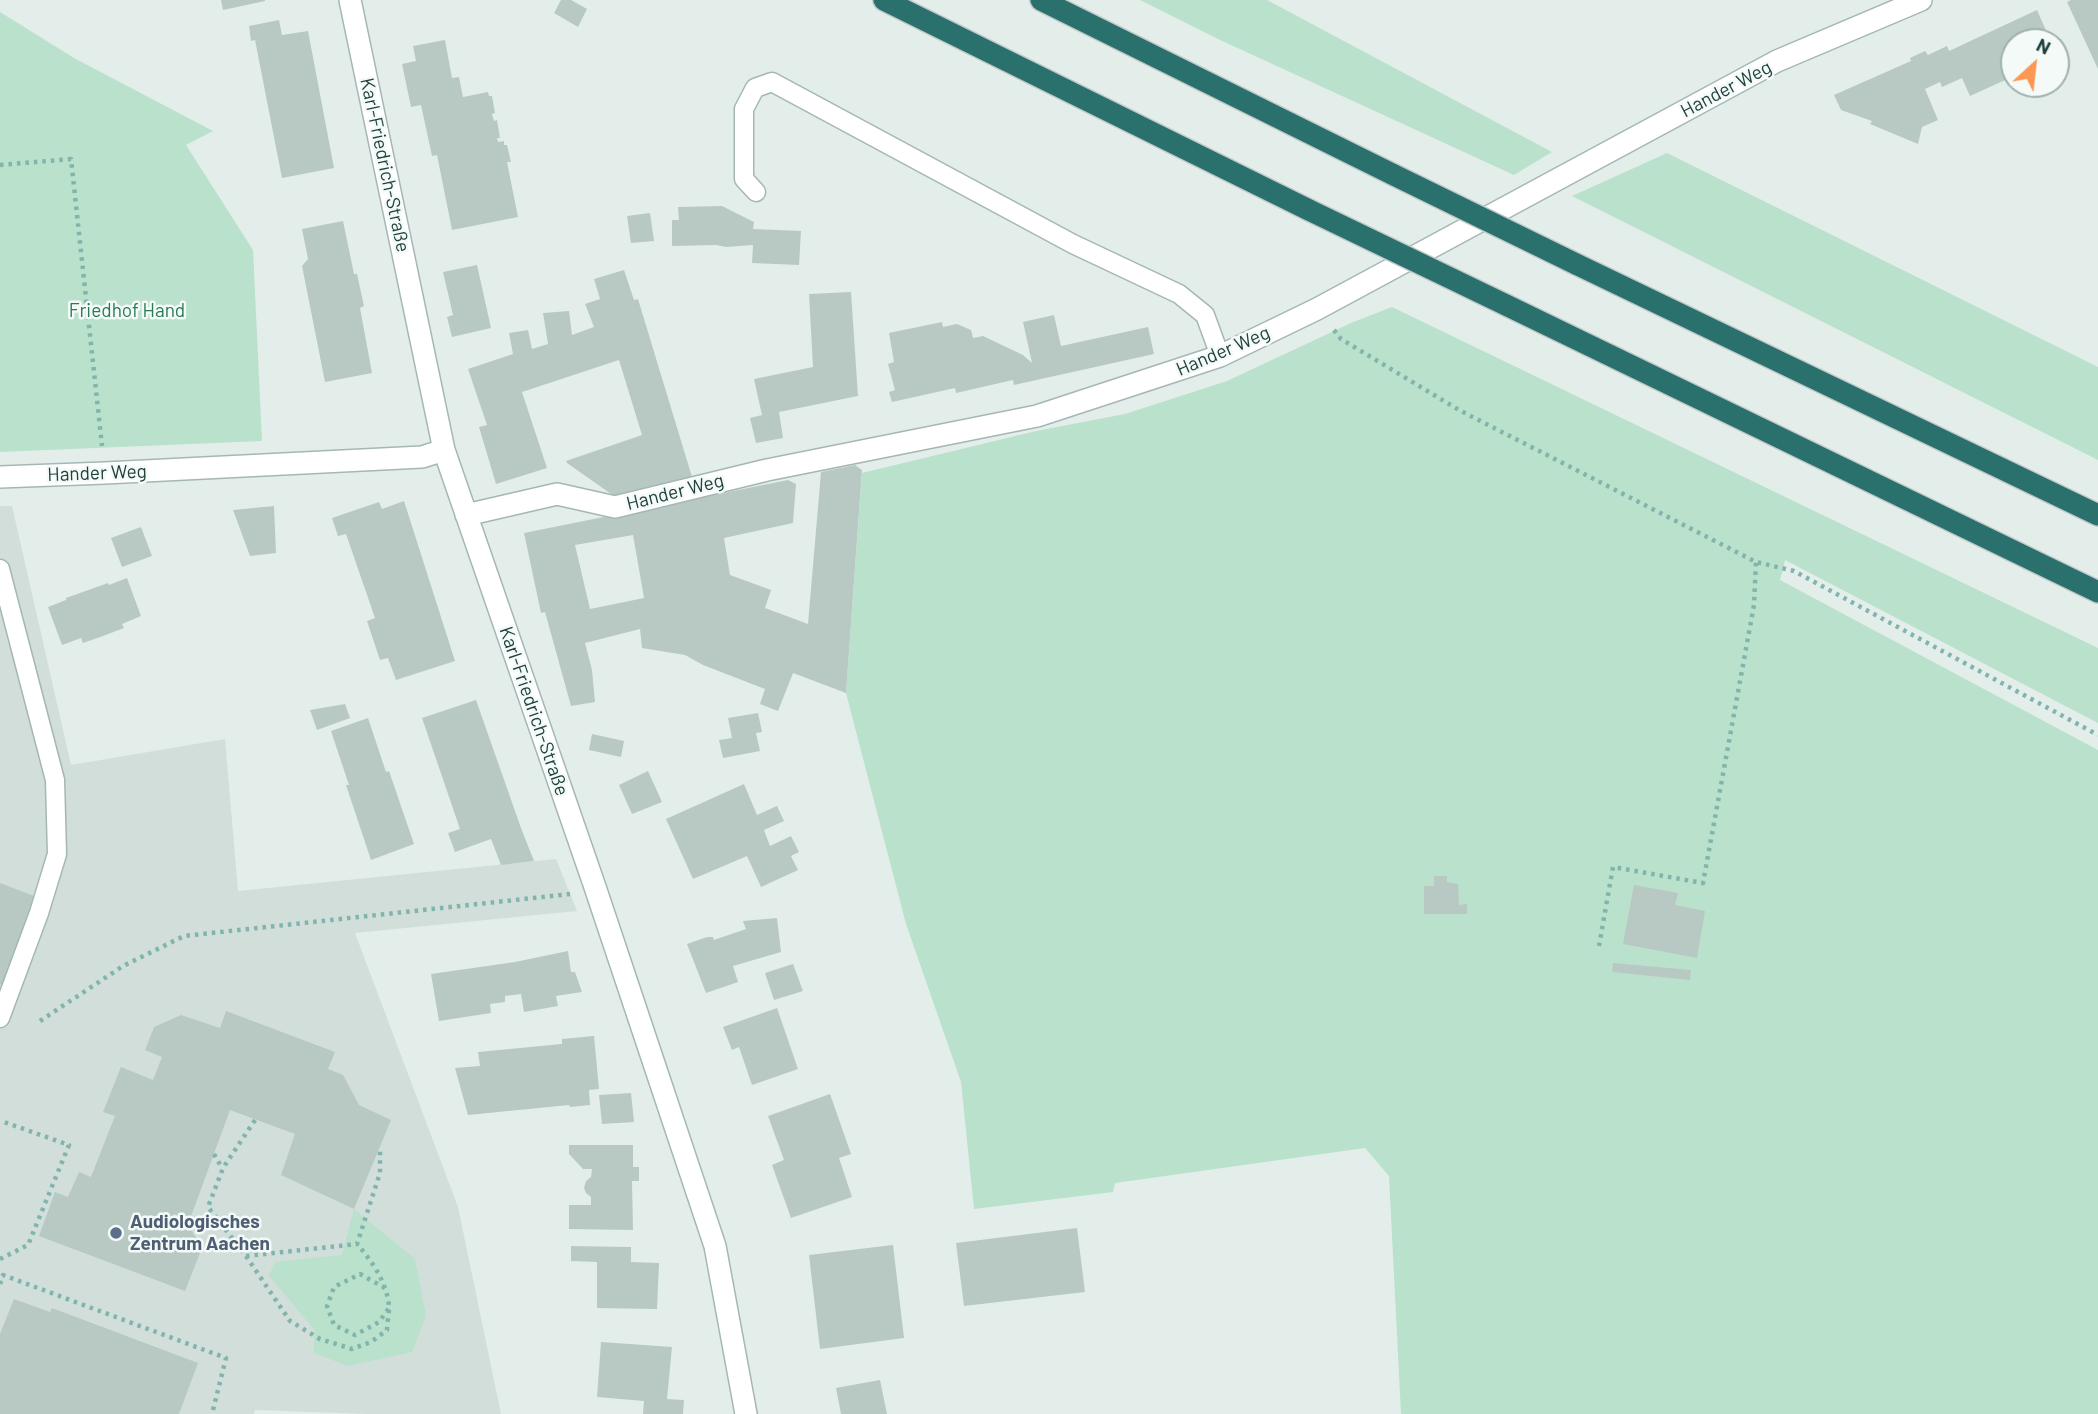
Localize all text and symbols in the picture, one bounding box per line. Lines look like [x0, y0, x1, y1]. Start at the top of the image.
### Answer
north arrow [2000, 28, 2070, 98]
text: N [2033, 33, 2055, 59]
street label: Hander Weg [1677, 56, 1775, 122]
street label: Karl-Friedrich-Straße [355, 76, 415, 254]
park label: Friedhof Hand [69, 300, 185, 322]
street label: Hander Weg [1173, 321, 1273, 381]
street label: Hander Weg [47, 460, 147, 486]
street label: Hander Weg [624, 469, 726, 515]
street label: Karl-Friedrich-Straße [494, 623, 574, 799]
place label: Audiologisches Zentrum Aachen [130, 1211, 270, 1255]
marker: Audiologisches Zentrum Aachen [108, 1225, 124, 1241]

